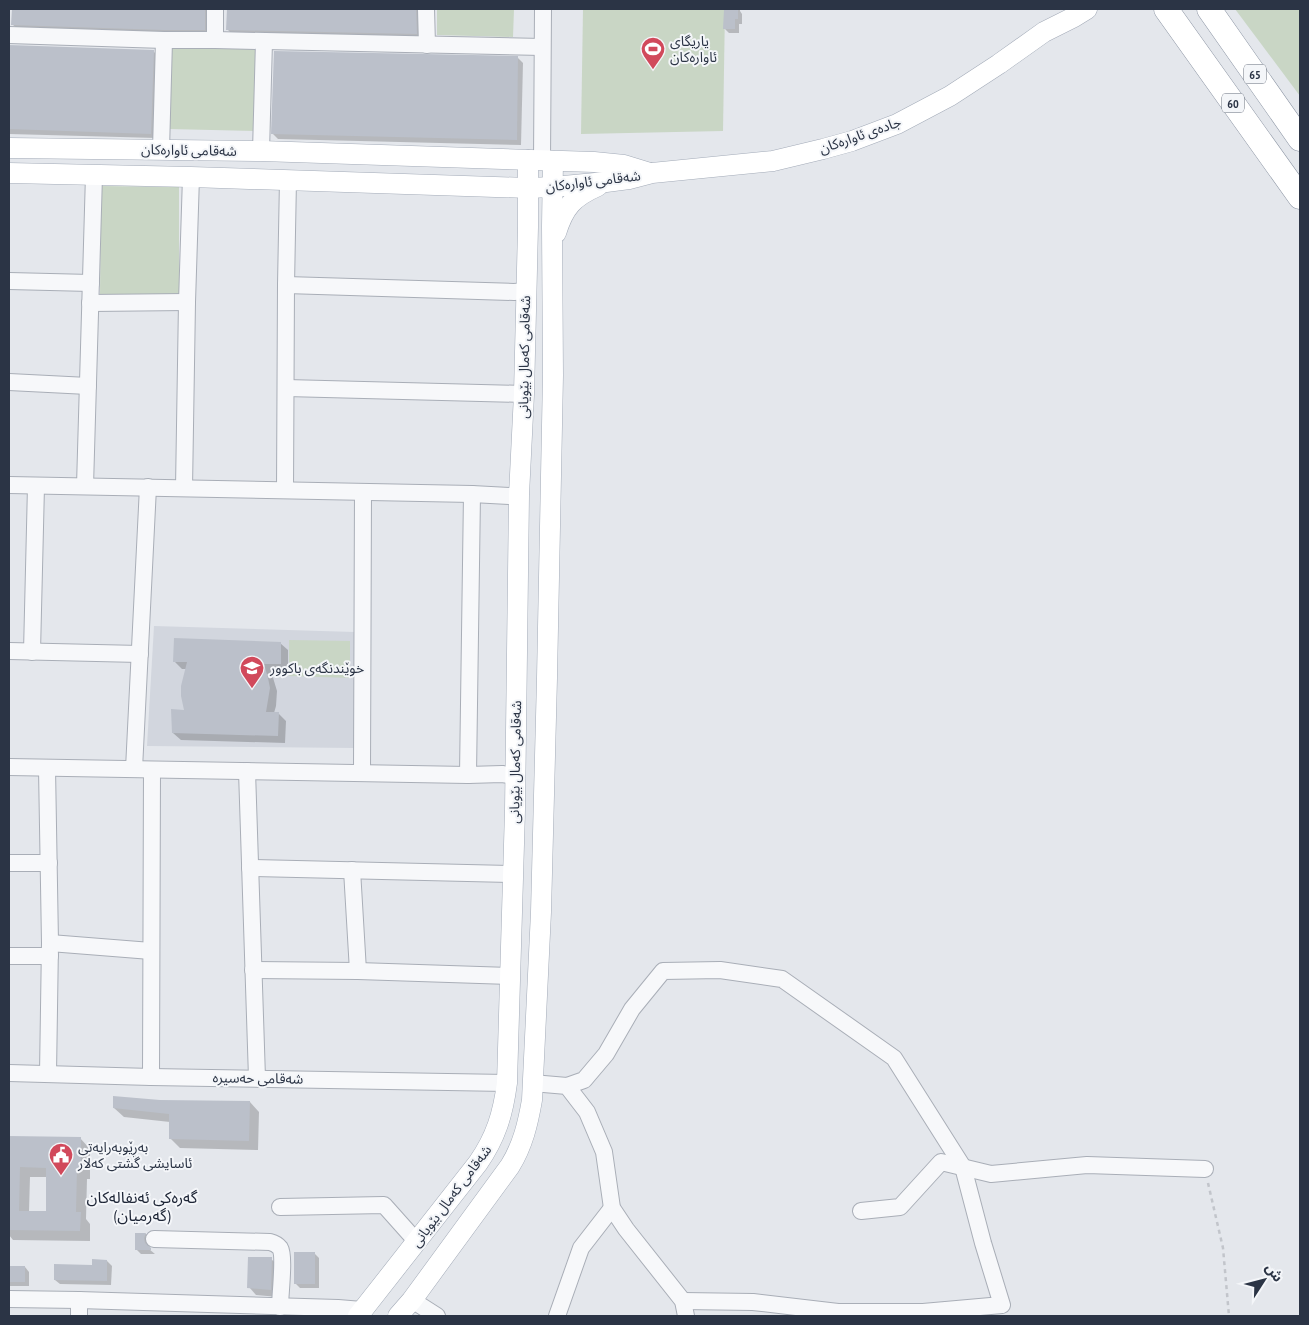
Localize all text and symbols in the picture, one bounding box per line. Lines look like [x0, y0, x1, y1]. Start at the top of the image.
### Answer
place label: یاریگای ئاوارەکان [670, 32, 717, 66]
sports icon: یاریگای ئاوارەکان [640, 36, 666, 70]
road number: 65 [1244, 64, 1266, 84]
road number: 60 [1222, 94, 1244, 112]
street label: جادەی ئاوارەکان [817, 113, 903, 157]
street label: شەقامی ئاوارەکان [141, 140, 237, 160]
street label: شەقامی ئاوارەکان [544, 166, 642, 196]
street label: شەقامی کەمال بێویانی [514, 295, 534, 419]
school or university icon: خوێندنگەی باکوور [239, 655, 265, 689]
place label: خوێندنگەی باکوور [269, 659, 364, 677]
street label: شەقامی کەمال بێویانی [505, 700, 525, 824]
street label: شەقامی حەسیرە [213, 1068, 303, 1088]
place label: بەڕێوبەرایەتی ئاسایشی گشتی کەلار [77, 1138, 193, 1172]
street label: شەقامی کەمال بێویانی [407, 1141, 495, 1251]
public building icon: بەڕێوبەرایەتی ئاسایشی گشتی کەلار [48, 1142, 74, 1176]
district label: گەرەکی ئەنفالەکان (گەرمیان) [87, 1187, 198, 1225]
north arrow [1239, 1255, 1289, 1305]
text: ش [1262, 1259, 1287, 1285]

